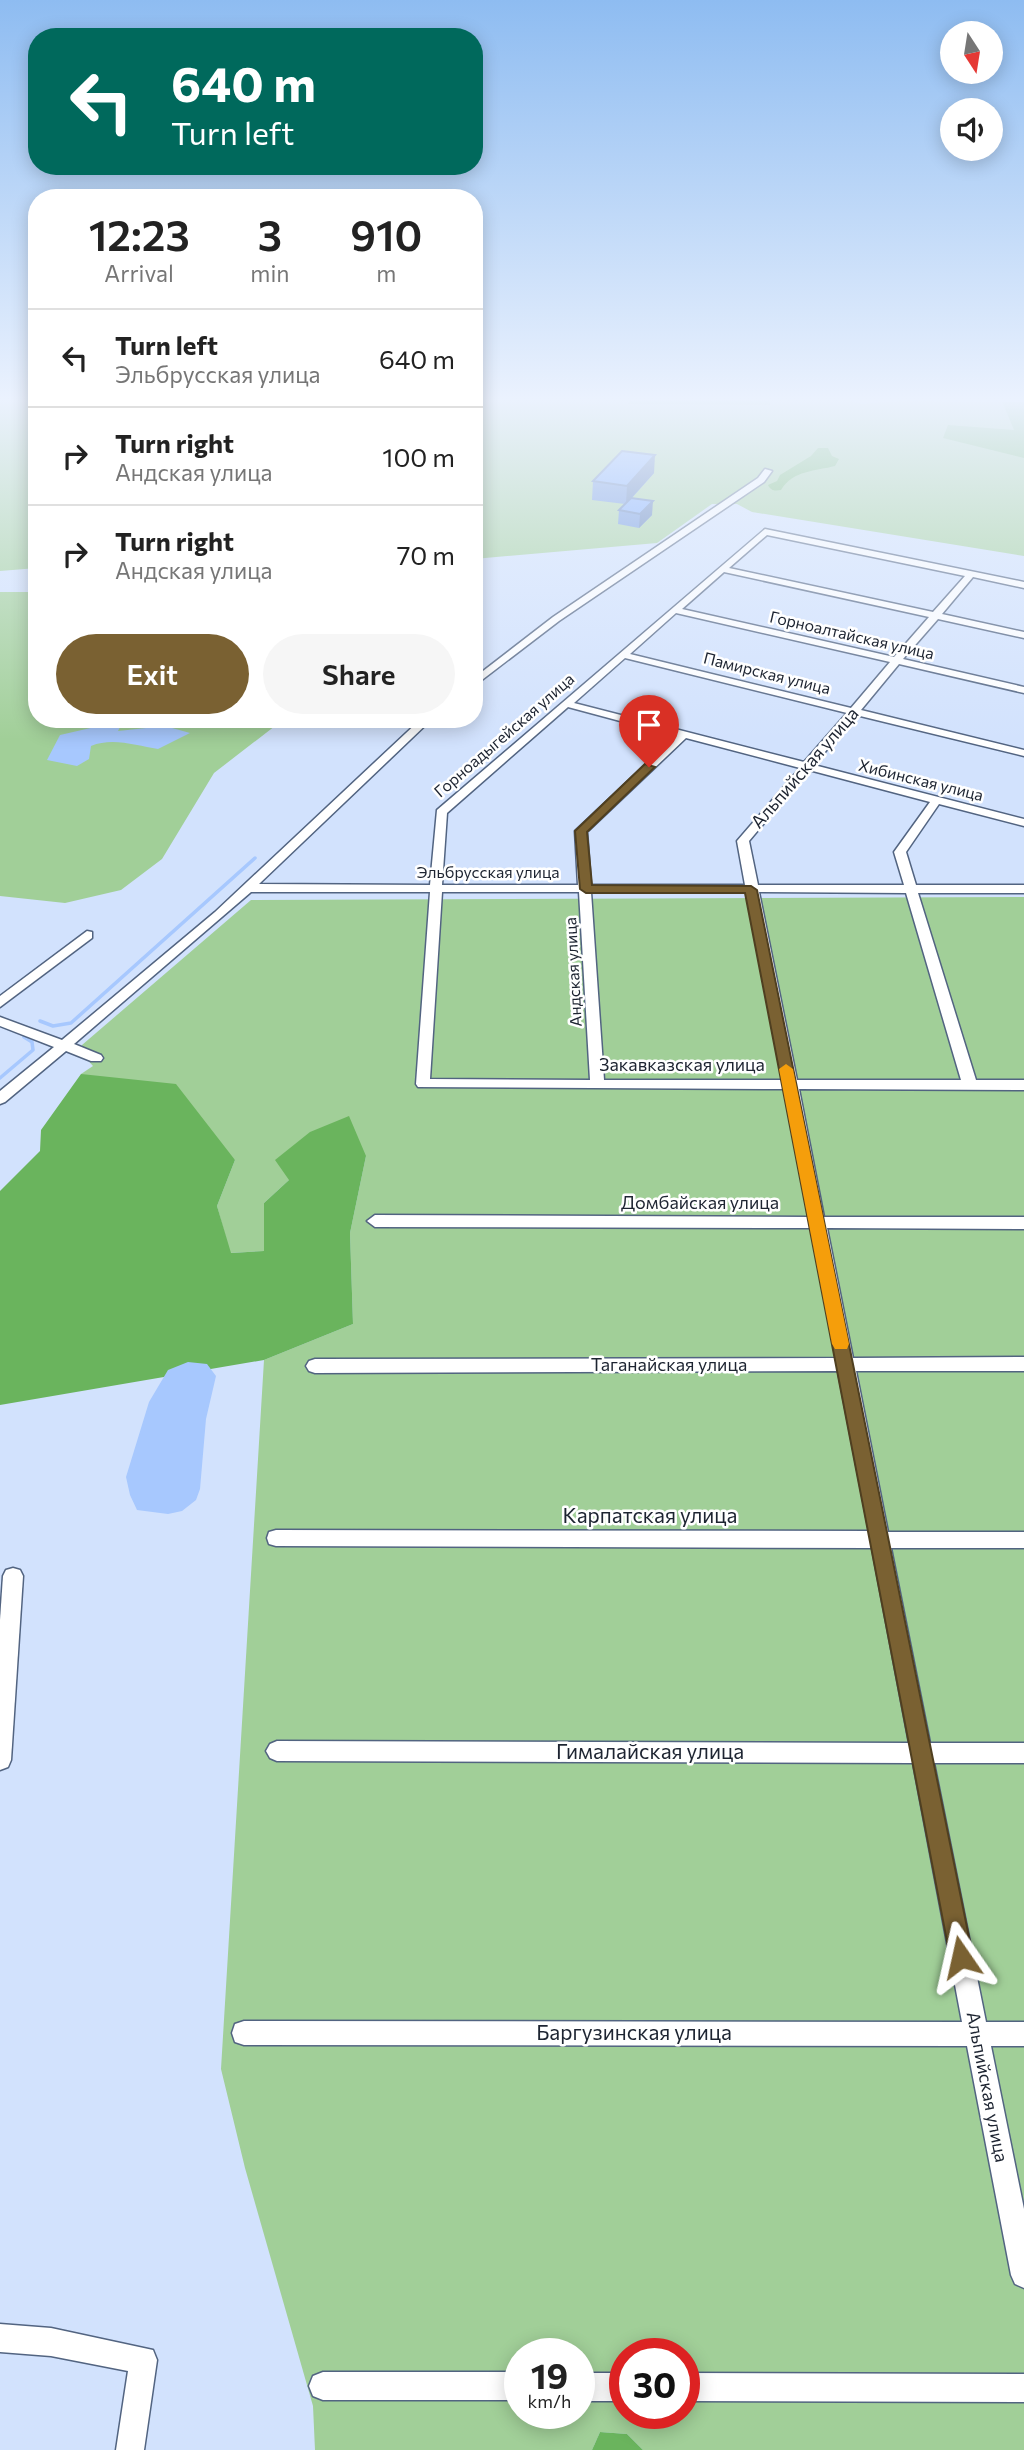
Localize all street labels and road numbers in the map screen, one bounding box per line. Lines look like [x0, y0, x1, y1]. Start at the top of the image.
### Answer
street label: Горноалтайская улица [768, 606, 936, 663]
street label: Памирская улица [702, 648, 833, 697]
street label: Горноадыгейская улица [430, 669, 578, 801]
street label: Альпийская улица [746, 702, 863, 832]
street label: Хибинская улица [857, 755, 986, 804]
street label: Эльбрусская улица [417, 862, 559, 881]
street label: Андская улица [560, 917, 585, 1027]
street label: Закавказская улица [599, 1053, 765, 1075]
street label: Домбайская улица [621, 1191, 779, 1213]
street label: Таганайская улица [591, 1353, 747, 1375]
street label: Карпатская улица [563, 1502, 737, 1527]
street label: Гималайская улица [556, 1738, 744, 1763]
street label: Альпийская улица [963, 2010, 1013, 2164]
street label: Баргузинская улица [536, 2019, 732, 2044]

